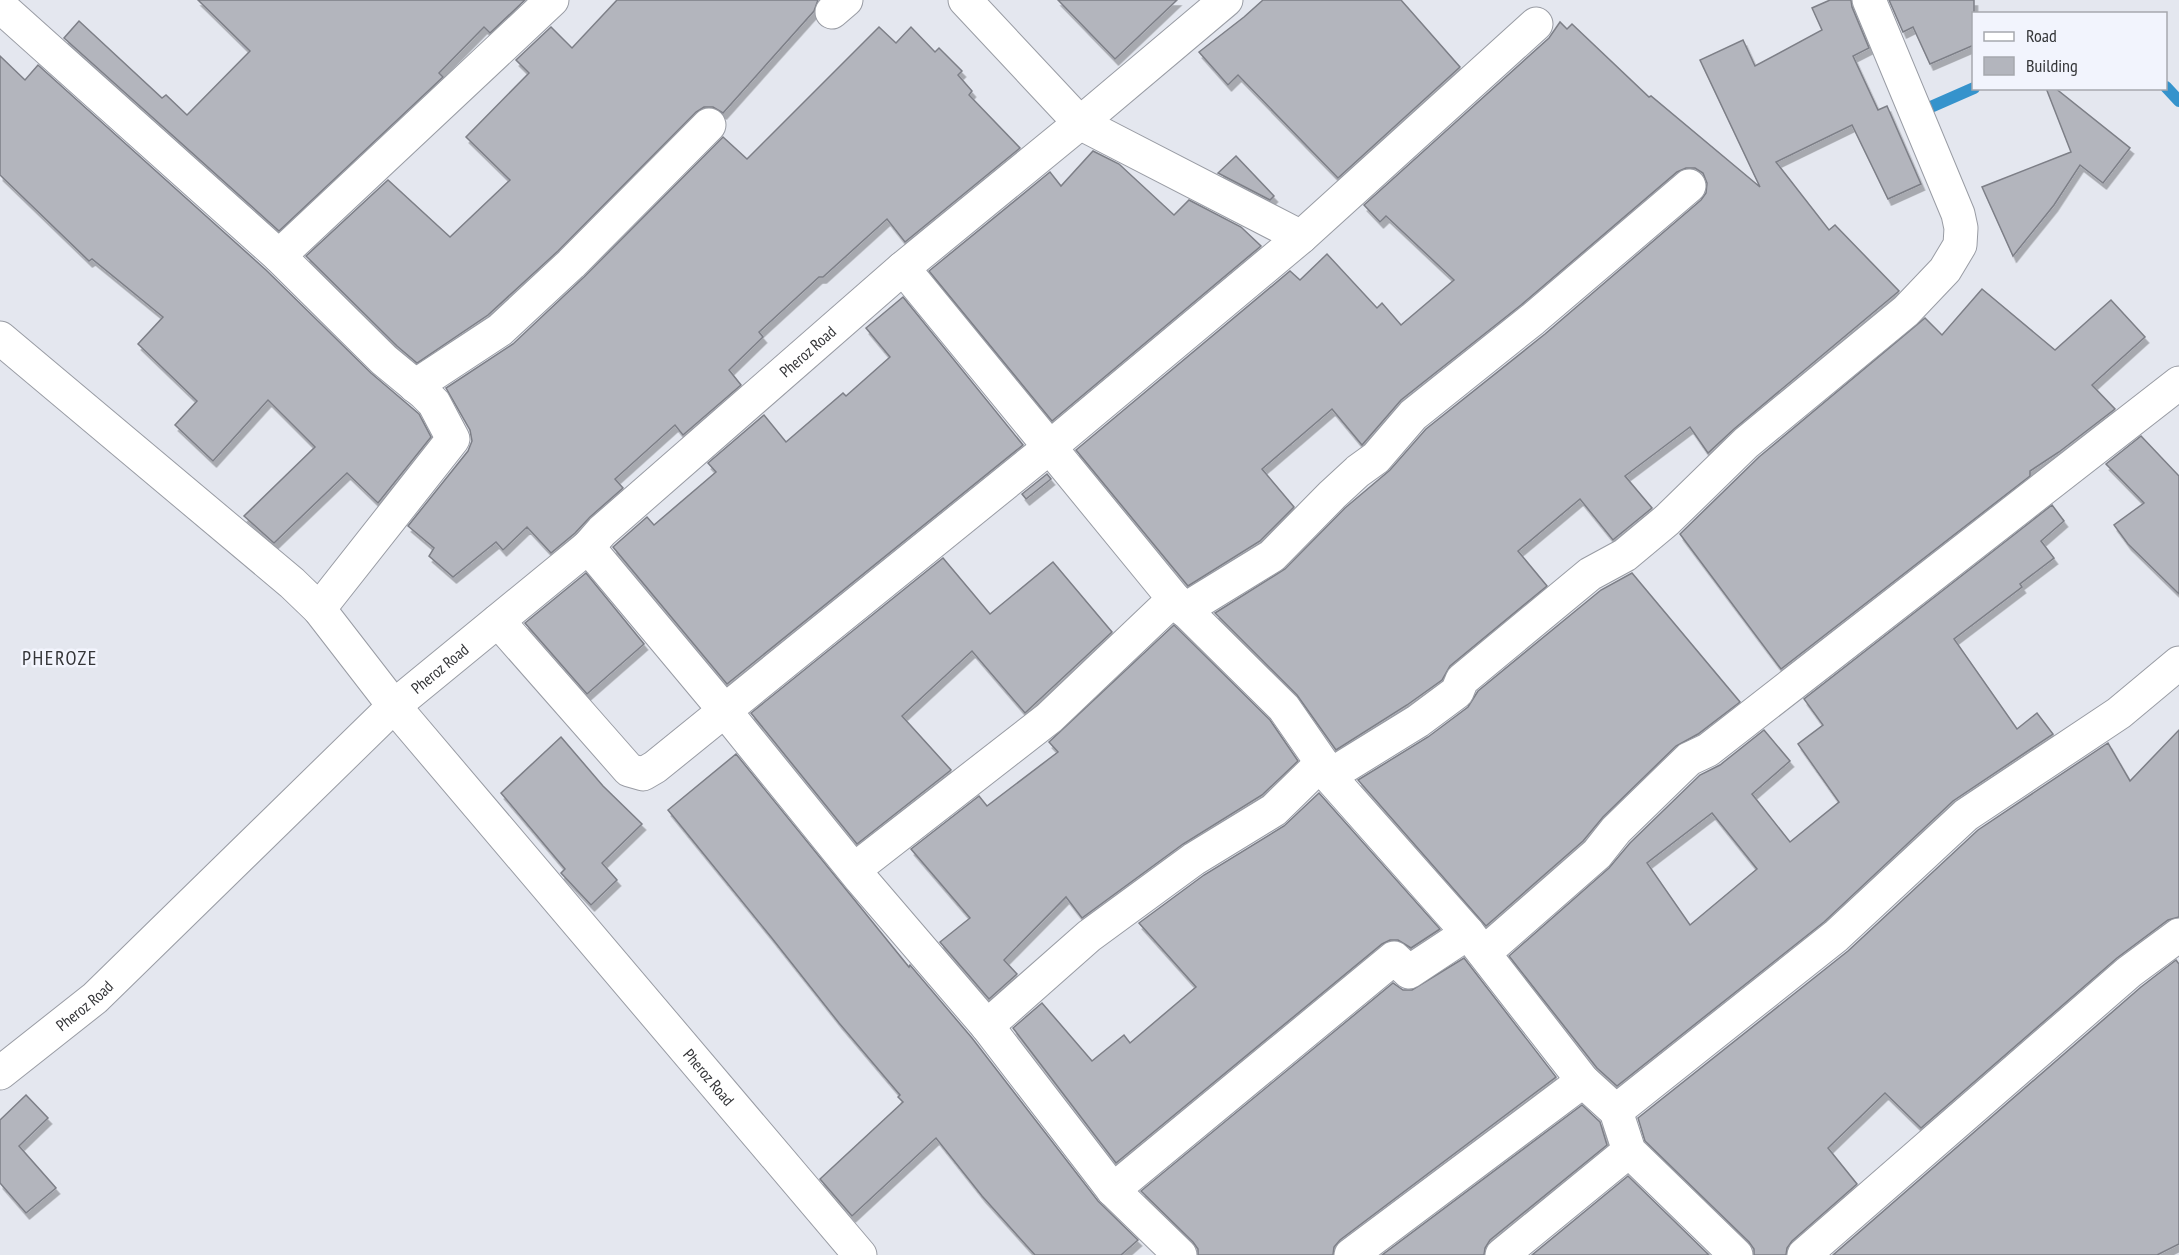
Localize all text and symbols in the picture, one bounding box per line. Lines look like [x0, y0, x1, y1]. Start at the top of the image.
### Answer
legend [1972, 12, 2167, 90]
text: Road [2026, 24, 2057, 47]
text: Building [2026, 54, 2078, 77]
street label: Pheroz Road [775, 321, 840, 381]
street label: Pheroz Road [407, 639, 472, 698]
district label: PHEROZE [22, 645, 98, 671]
street label: Pheroz Road [52, 976, 117, 1035]
street label: Pheroz Road [679, 1045, 739, 1110]

